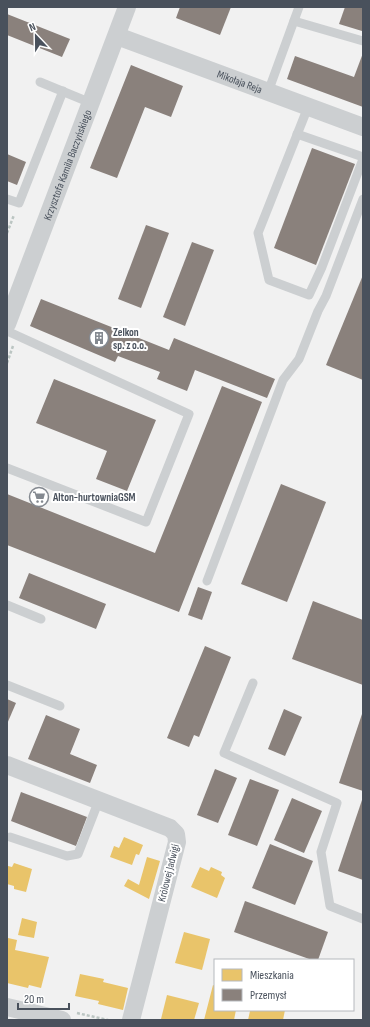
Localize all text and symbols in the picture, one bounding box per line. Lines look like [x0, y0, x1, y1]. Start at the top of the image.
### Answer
north arrow [16, 16, 56, 56]
text: N [27, 20, 38, 34]
street label: Mikołaja Reja [215, 68, 264, 96]
street label: Krzysztofa Kamila Baczyńskiego [41, 108, 95, 222]
place label: Zelkon sp. z o.o. [113, 326, 147, 352]
building icon: Zelkon sp. z o.o. [88, 327, 110, 349]
supermarket icon: Alton-hurtowniaGSM [28, 486, 50, 508]
place label: Alton-hurtowniaGSM [52, 491, 136, 504]
street label: Królowej Jadwigi [155, 843, 182, 903]
legend [214, 959, 354, 1011]
text: Mieszkania [250, 968, 294, 983]
scale bar [18, 985, 69, 1011]
text: Przemysł [250, 988, 287, 1003]
text: 20 m [24, 992, 44, 1007]

